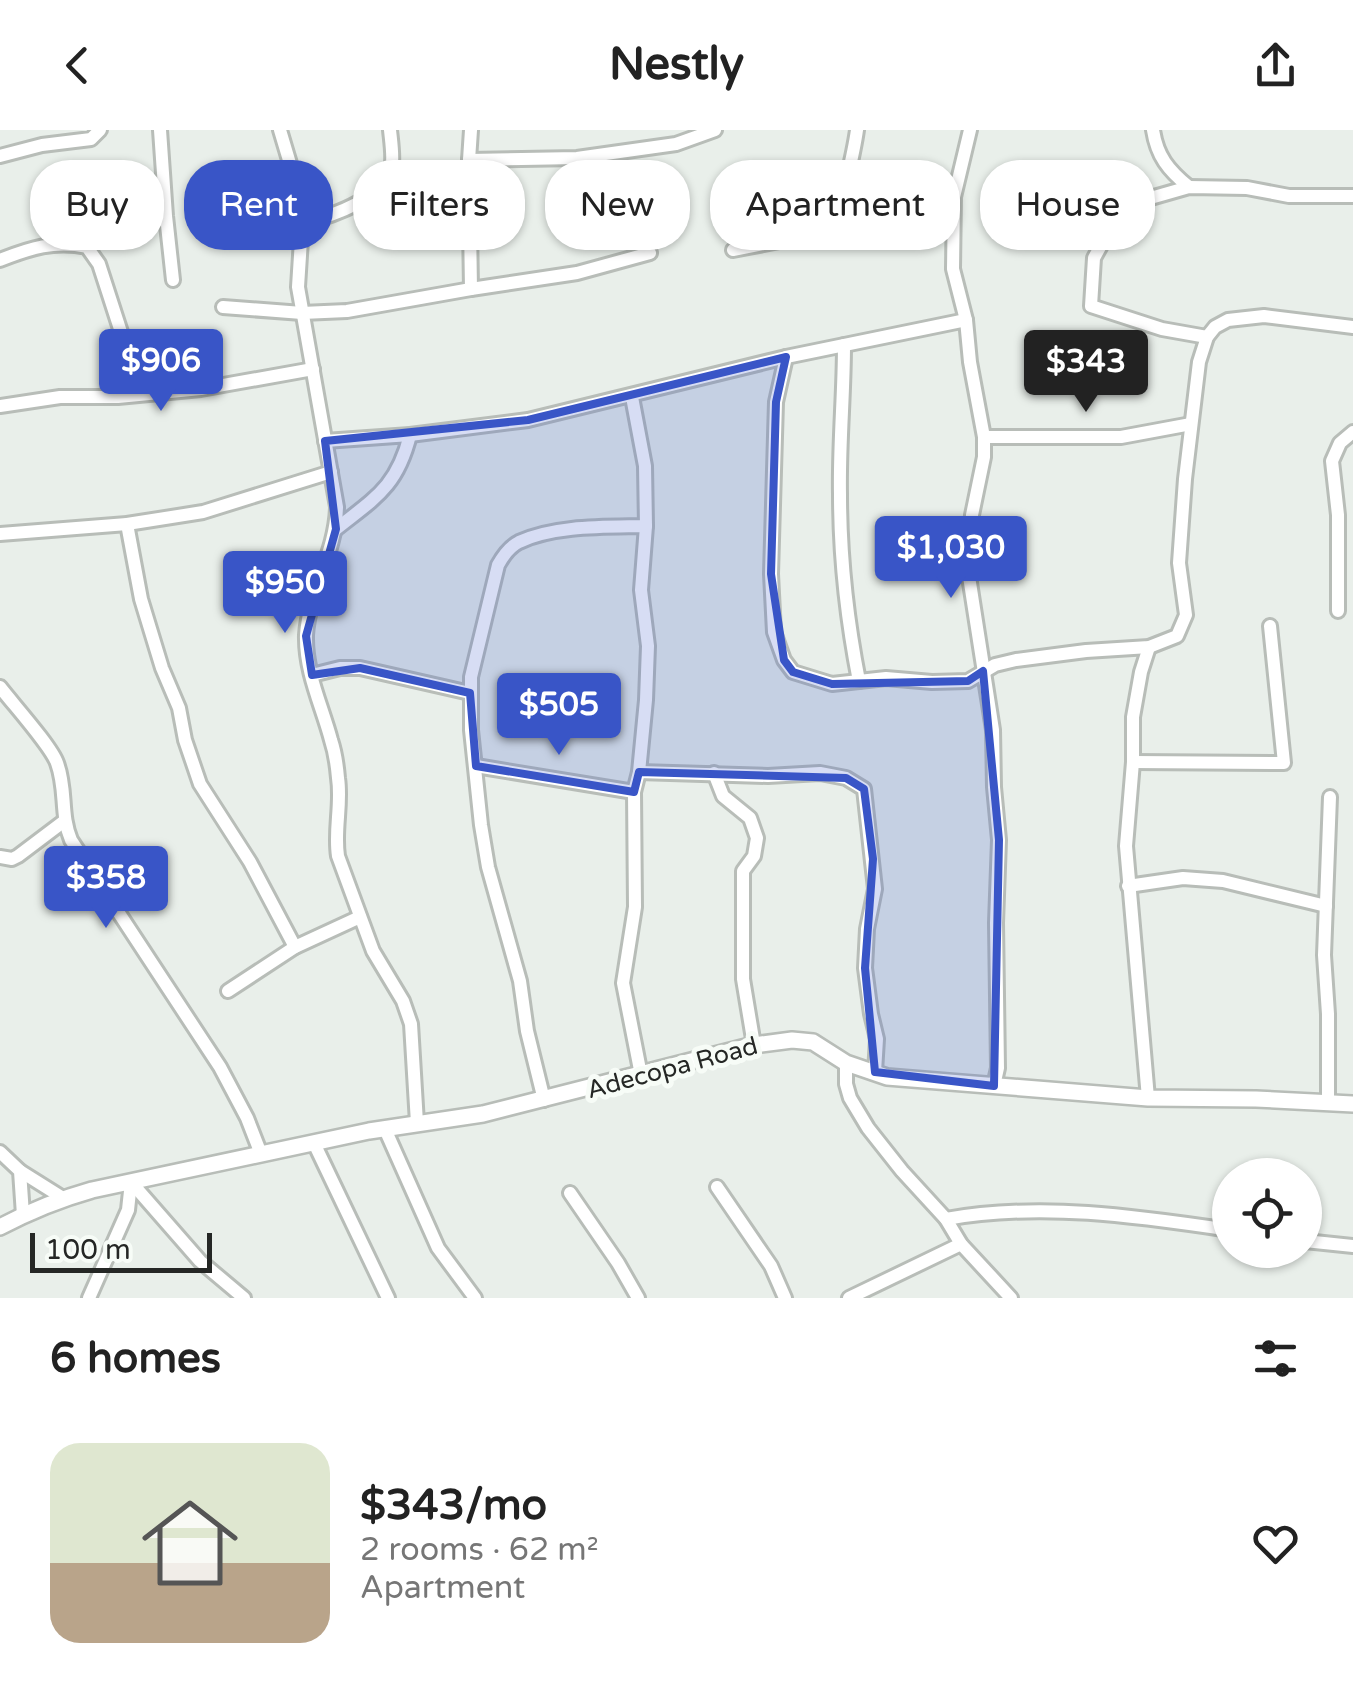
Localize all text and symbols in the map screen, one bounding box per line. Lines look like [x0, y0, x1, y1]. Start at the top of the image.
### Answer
icon: back [50, 38, 105, 93]
text: Nestly [609, 38, 744, 92]
icon: share [1248, 38, 1303, 93]
chip: Buy [30, 160, 164, 250]
chip: Rent [184, 160, 333, 250]
chip: Filters [353, 160, 525, 250]
chip: New [545, 160, 690, 250]
chip: Apartment [710, 160, 960, 250]
chip: House [980, 160, 1155, 250]
pin: $906 [102, 329, 220, 414]
pin: $343 [1027, 330, 1145, 415]
text: $906 [121, 342, 201, 380]
text: $343 [1046, 343, 1126, 381]
pin: $1,030 [870, 516, 1032, 601]
text: $1,030 [897, 529, 1005, 567]
pin: $950 [226, 551, 344, 636]
text: $950 [245, 564, 325, 602]
pin: $505 [500, 673, 618, 758]
text: $505 [519, 686, 599, 724]
pin: $358 [47, 846, 165, 931]
text: $358 [66, 859, 146, 897]
street label: Adecopa Road [583, 1031, 761, 1105]
map controls [1212, 1158, 1322, 1268]
button: locate [1212, 1158, 1322, 1268]
scale bar [30, 1228, 212, 1272]
text: 100 m [45, 1233, 131, 1267]
icon: filters [1248, 1331, 1303, 1386]
text: 6 homes [50, 1333, 221, 1384]
text: $343/mo [360, 1480, 547, 1531]
icon: home [130, 1483, 250, 1603]
icon: heart [1248, 1516, 1303, 1571]
text: 2 rooms · 62 m² [360, 1531, 599, 1569]
text: Apartment [360, 1569, 525, 1607]

